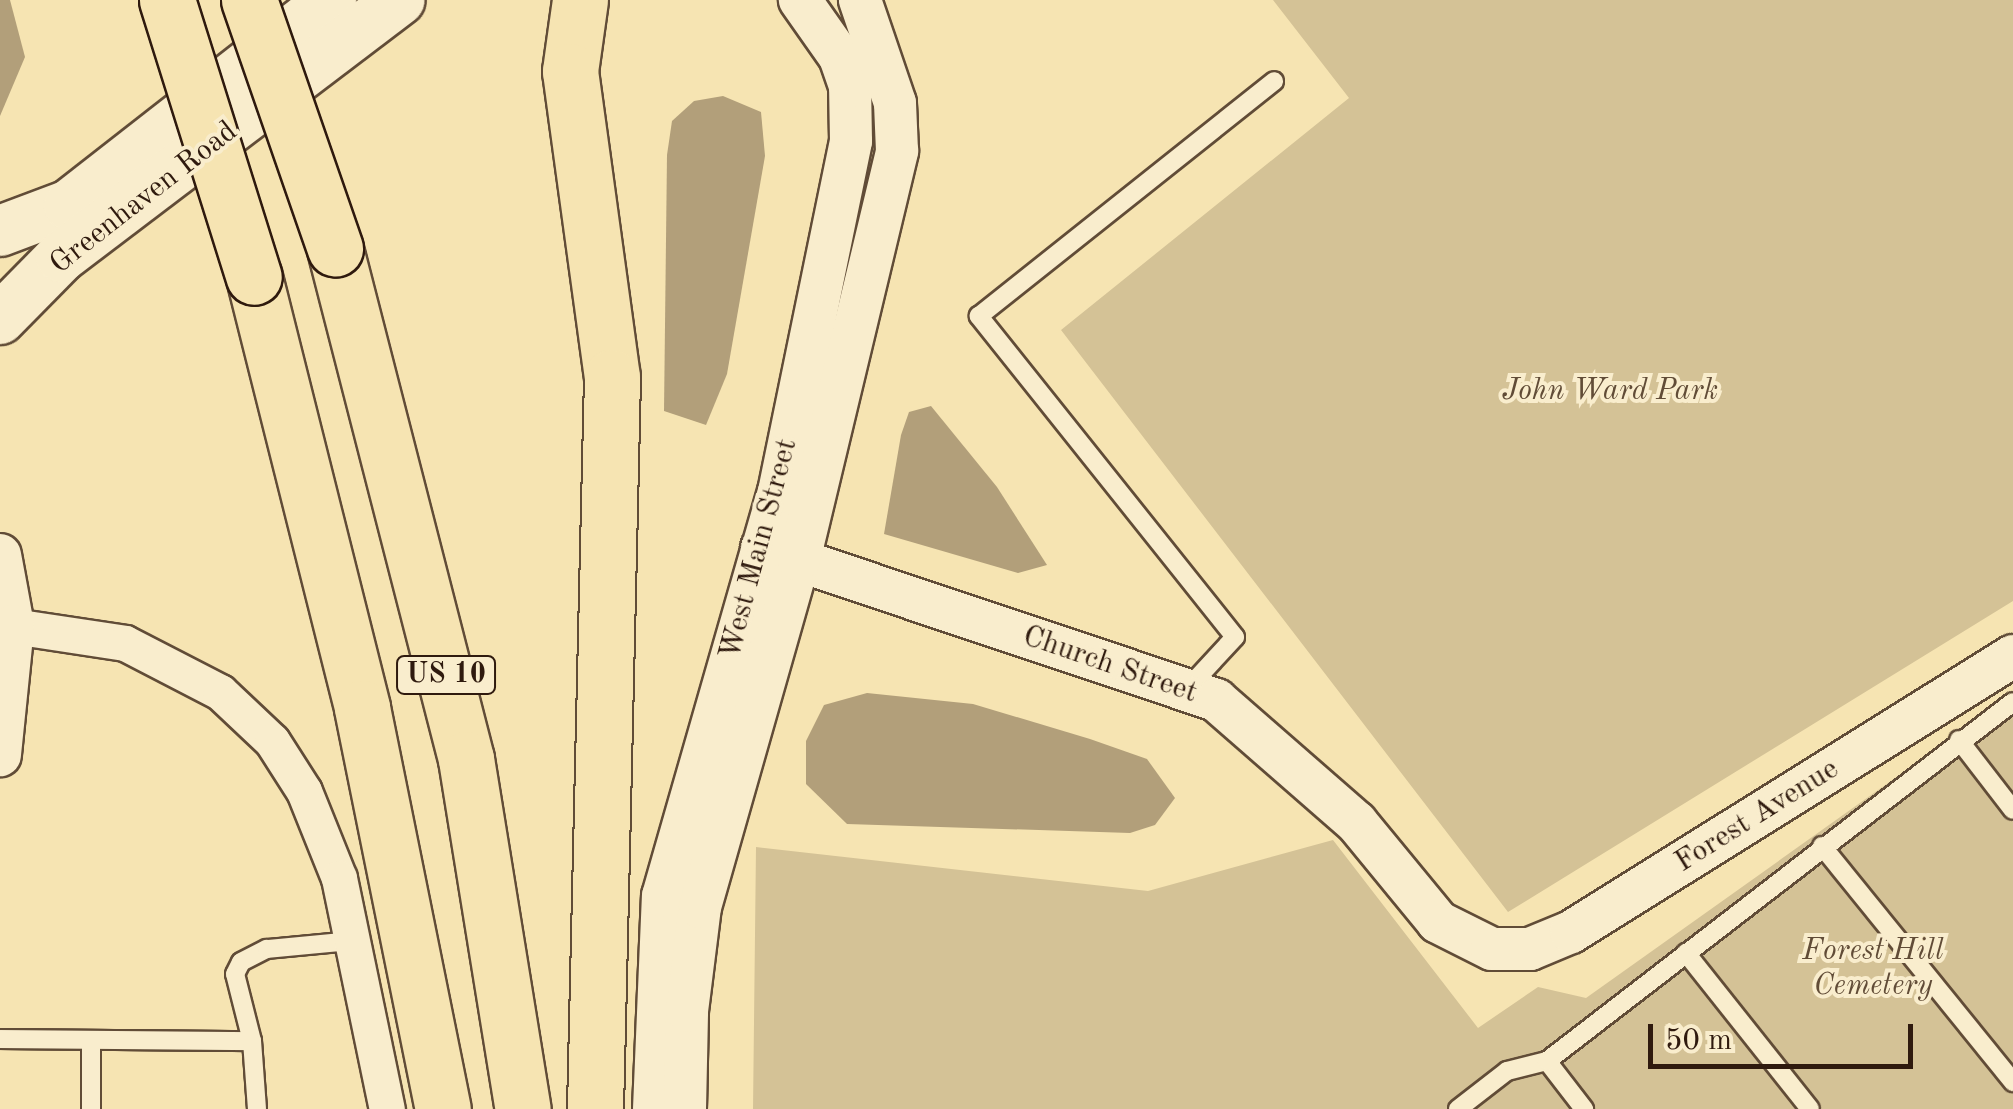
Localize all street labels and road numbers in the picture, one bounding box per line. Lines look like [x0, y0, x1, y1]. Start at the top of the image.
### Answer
street label: Greenhaven Road [43, 114, 245, 282]
street label: West Main Street [712, 435, 806, 663]
street label: Church Street [1018, 618, 1202, 712]
road number: US 10 [396, 652, 496, 698]
street label: Forest Avenue [1668, 751, 1846, 881]

